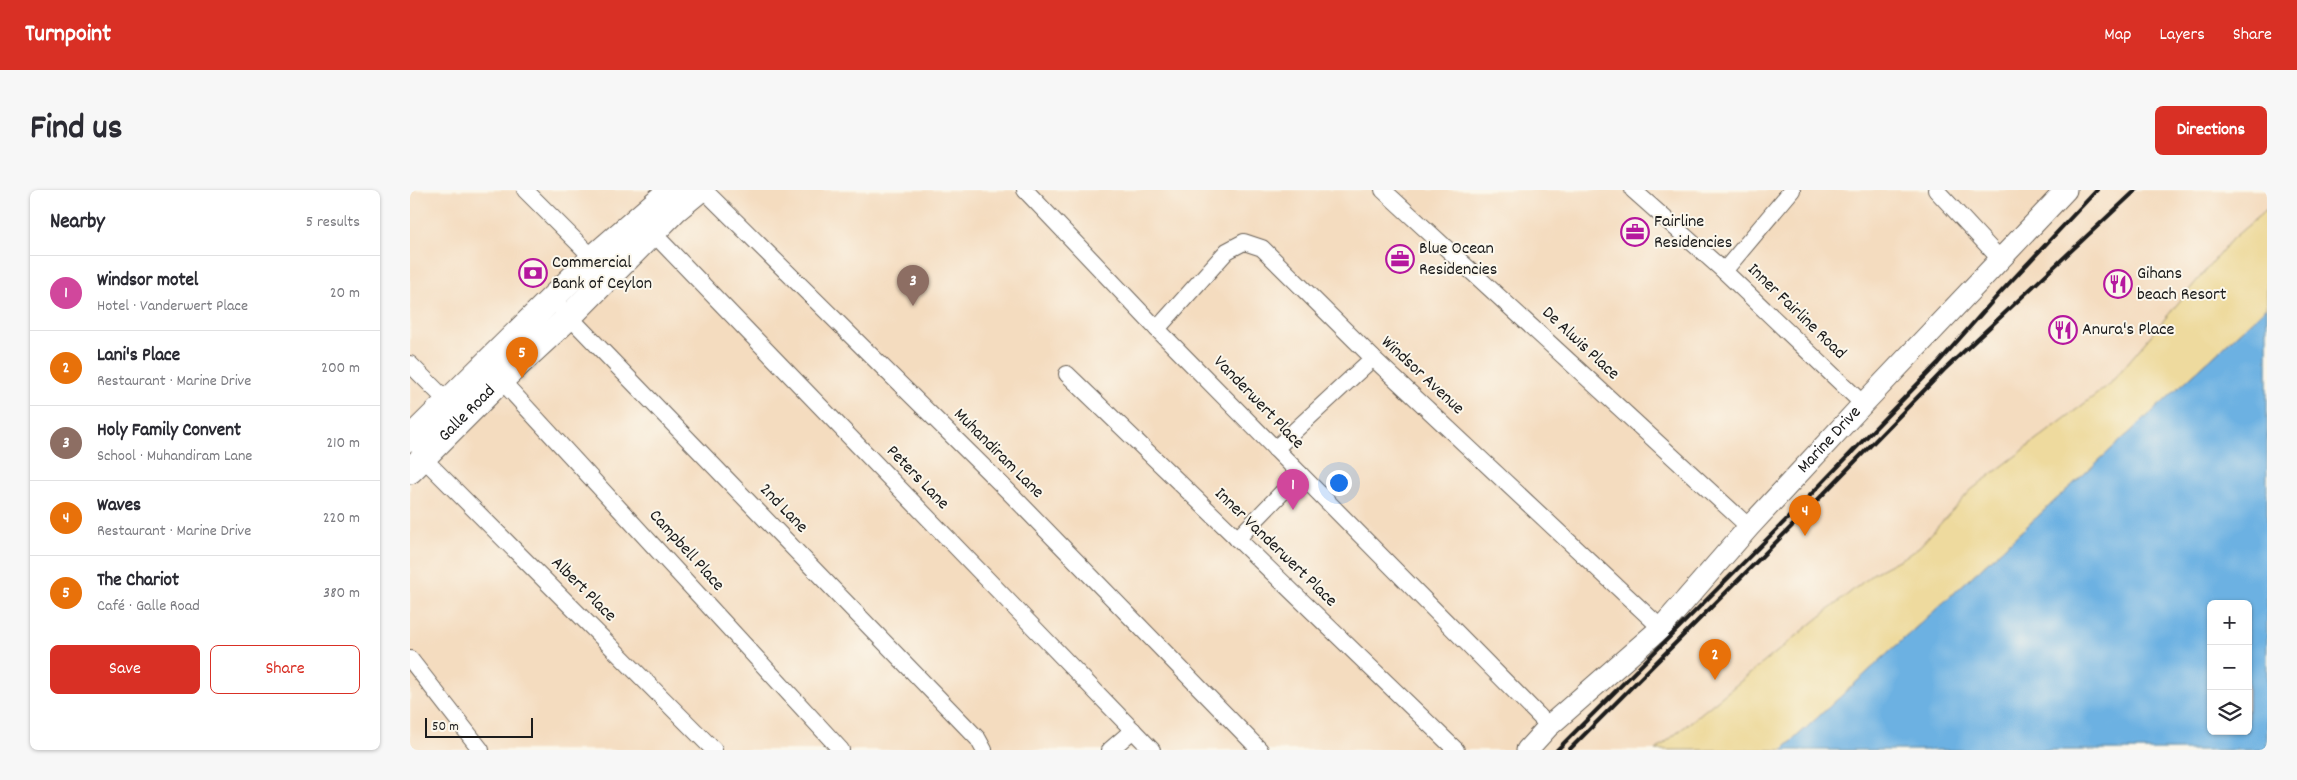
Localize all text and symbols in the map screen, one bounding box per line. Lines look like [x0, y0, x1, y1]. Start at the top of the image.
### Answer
text: Turnpoint [25, 18, 111, 52]
text: Map [2104, 23, 2131, 48]
text: Layers [2159, 23, 2205, 48]
text: Share [2233, 23, 2272, 48]
text: Find us [30, 105, 122, 155]
button: Directions [2155, 106, 2267, 155]
text: Nearby [50, 208, 105, 238]
place label: Fairline Residencies [1654, 210, 1732, 256]
text: 5 results [306, 211, 360, 234]
office icon: Fairline Residencies [1620, 217, 1650, 247]
place label: Blue Ocean Residencies [1419, 237, 1497, 283]
office icon: Blue Ocean Residencies [1385, 244, 1415, 274]
place label: Commercial Bank of Ceylon [552, 251, 652, 297]
bank icon: Commercial Bank of Ceylon [518, 258, 548, 288]
street label: Inner Fairline Road [1741, 258, 1851, 366]
place label: Gihans beach Resort [2137, 262, 2227, 308]
pin: 3 [897, 265, 929, 306]
text: Windsor motel [97, 268, 198, 295]
restaurant icon: Gihans beach Resort [2103, 269, 2133, 299]
text: 1 [64, 282, 68, 305]
text: 20 m [330, 282, 360, 305]
text: Hotel · Vanderwert Place [97, 295, 248, 318]
street label: De Alwis Place [1536, 301, 1624, 387]
restaurant icon: Anura's Place [2048, 315, 2078, 345]
place label: Anura's Place [2082, 318, 2174, 343]
street label: Windsor Avenue [1375, 331, 1469, 421]
pin: 5 [506, 337, 538, 378]
text: Lani's Place [97, 343, 180, 370]
street label: Vanderwert Place [1207, 351, 1309, 455]
text: 2 [63, 357, 70, 380]
text: 200 m [321, 357, 360, 380]
text: Restaurant · Marine Drive [97, 370, 251, 393]
street label: Galle Road [433, 379, 502, 448]
street label: Marine Drive [1792, 401, 1867, 479]
street label: Muhandiram Lane [947, 403, 1049, 505]
text: Holy Family Convent [97, 418, 241, 445]
text: 3 [62, 432, 70, 455]
text: 210 m [326, 432, 360, 455]
street label: Peters Lane [880, 440, 954, 516]
text: School · Muhandiram Lane [97, 445, 252, 468]
pin: 1 [1277, 469, 1309, 510]
your location [1326, 470, 1352, 496]
street label: 2nd Lane [753, 478, 813, 540]
street label: Inner Vanderwert Place [1208, 483, 1342, 613]
text: Waves [97, 493, 141, 520]
pin: 4 [1789, 495, 1821, 536]
street label: Campbell Place [642, 505, 730, 597]
text: 4 [63, 507, 69, 530]
text: 220 m [323, 507, 360, 530]
text: Restaurant · Marine Drive [97, 520, 251, 543]
street label: Albert Place [545, 552, 621, 628]
text: The Chariot [97, 568, 179, 595]
text: 5 [62, 582, 70, 605]
text: 380 m [323, 582, 360, 605]
text: Café · Galle Road [97, 595, 200, 618]
map controls [2207, 600, 2252, 735]
button: + [2207, 600, 2252, 645]
pin: 2 [1699, 639, 1731, 680]
button: Save [50, 645, 200, 694]
button: Share [210, 645, 360, 694]
button: − [2207, 645, 2252, 690]
button: layers [2207, 690, 2252, 735]
scale bar [425, 715, 532, 738]
text: 50 m [432, 717, 459, 737]

